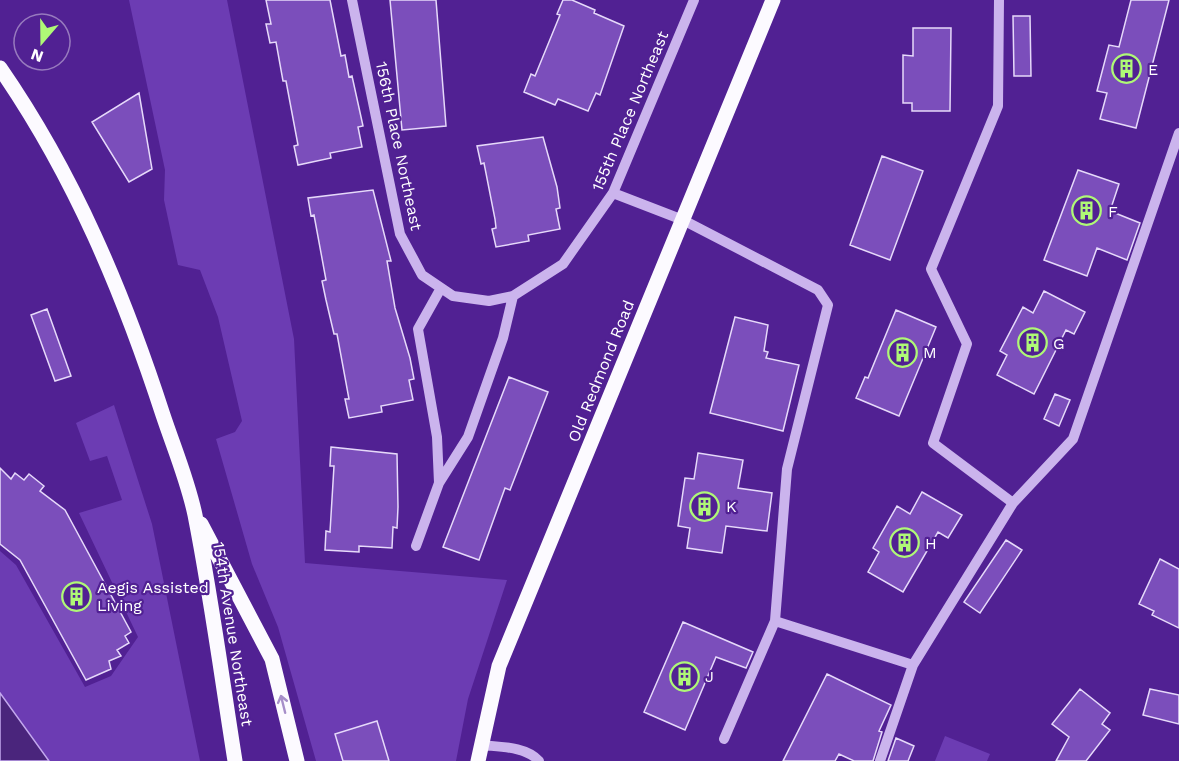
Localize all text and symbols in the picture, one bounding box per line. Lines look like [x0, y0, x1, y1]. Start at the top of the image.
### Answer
north arrow [12, 12, 72, 72]
street label: 155th Place Northeast [588, 28, 672, 194]
text: N [28, 45, 46, 67]
building icon: E [1111, 53, 1143, 85]
street label: 156th Place Northeast [372, 60, 426, 232]
place label: E [1148, 60, 1158, 79]
building icon: F [1071, 195, 1103, 227]
place label: F [1108, 202, 1118, 221]
street label: Old Redmond Road [564, 297, 638, 445]
building icon: G [1016, 327, 1048, 359]
place label: G [1053, 334, 1065, 353]
building icon: M [886, 336, 918, 368]
place label: M [923, 343, 937, 362]
building icon: K [689, 490, 721, 522]
place label: K [726, 497, 737, 516]
building icon: H [888, 527, 920, 559]
place label: H [925, 534, 937, 553]
street label: 154th Avenue Northeast [209, 541, 257, 728]
place label: Aegis Assisted Living [97, 578, 209, 615]
building icon: Aegis Assisted Living [60, 580, 92, 612]
building icon: J [668, 660, 700, 692]
place label: J [705, 667, 714, 686]
one-way arrow [277, 695, 289, 714]

